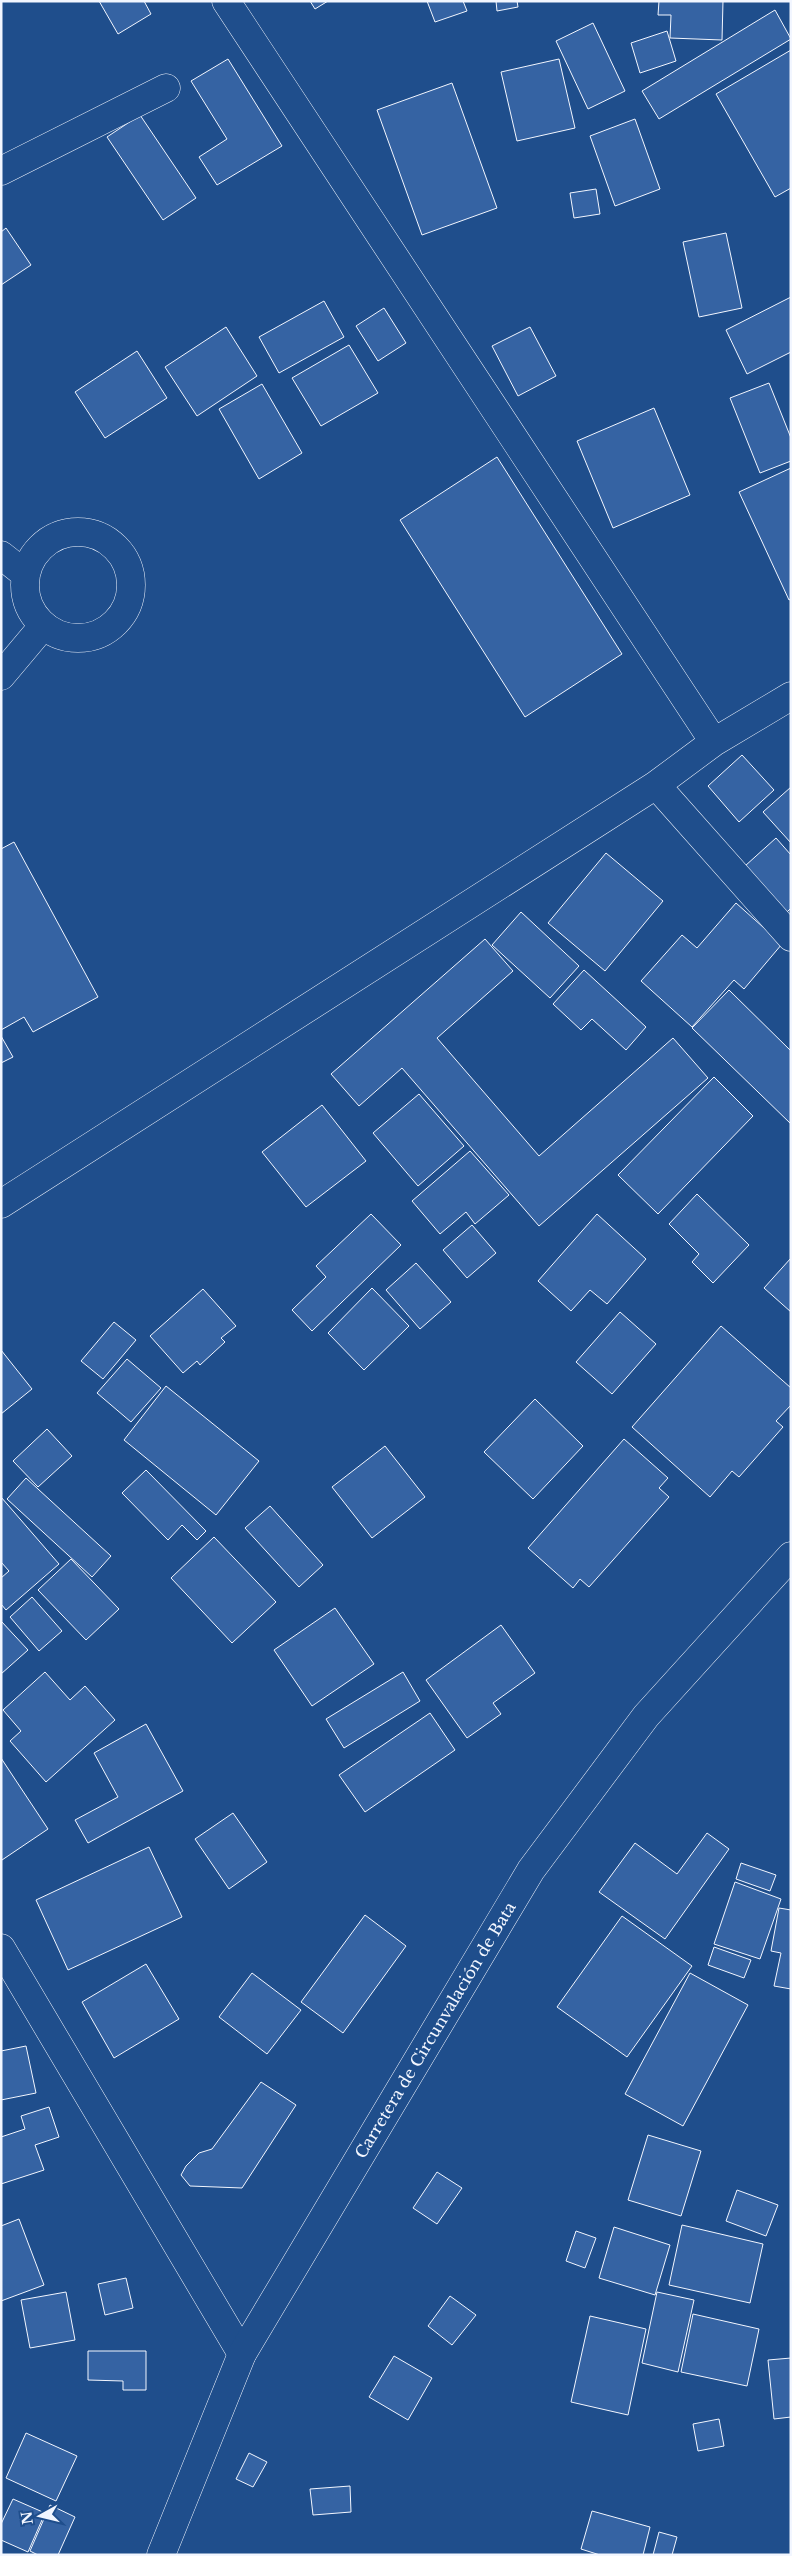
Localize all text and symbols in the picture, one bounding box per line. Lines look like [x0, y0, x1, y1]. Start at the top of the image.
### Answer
street label: Carretera de Circunvalación de Bata [350, 1898, 520, 2162]
north arrow [15, 2491, 65, 2541]
text: N [17, 2510, 37, 2526]

